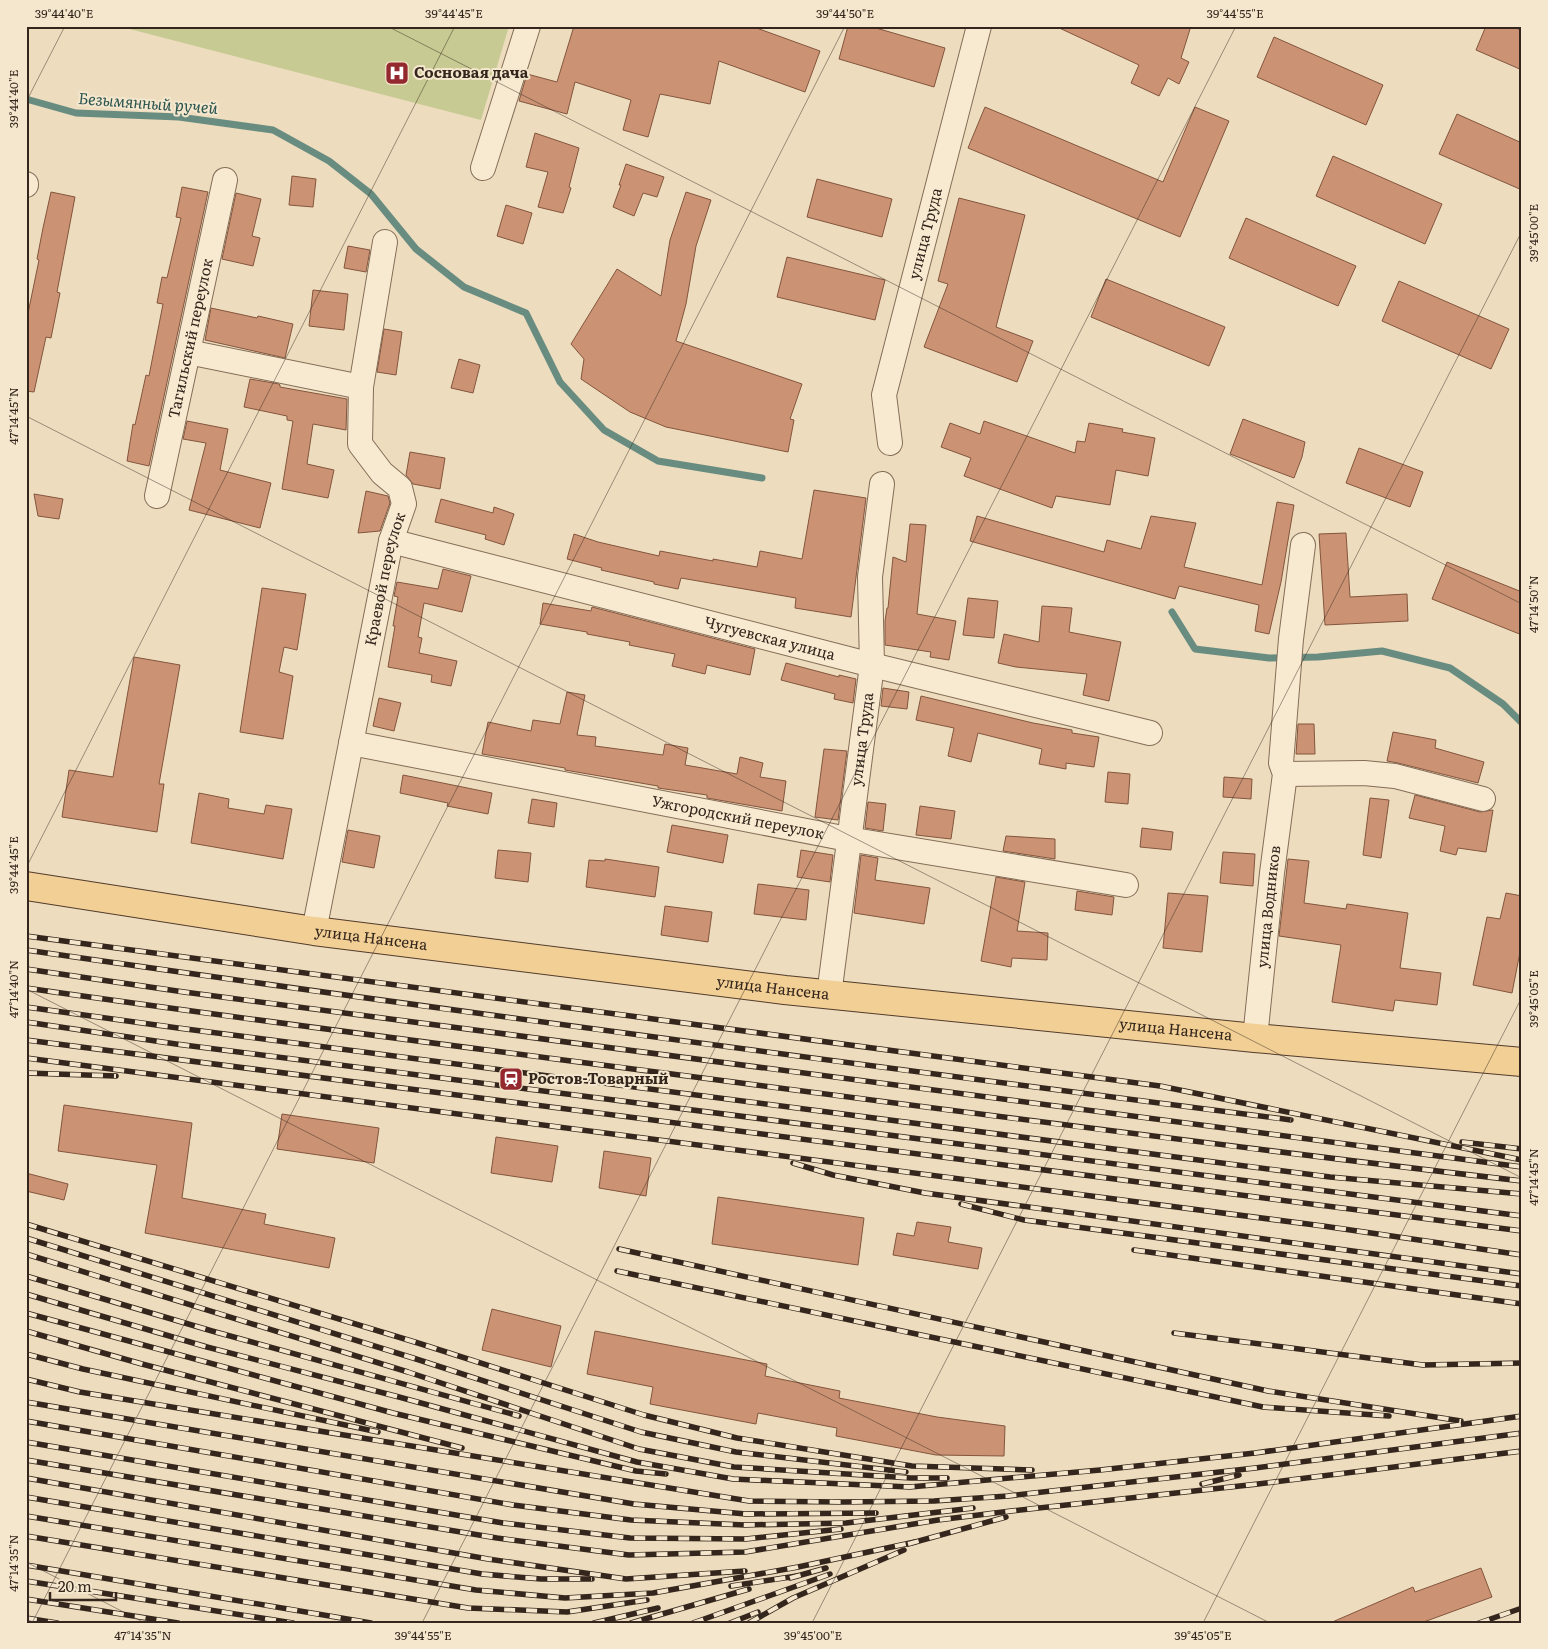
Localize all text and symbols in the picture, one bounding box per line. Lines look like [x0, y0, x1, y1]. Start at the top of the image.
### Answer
text: 39°44'40"E [35, 4, 94, 22]
text: 39°44'45"E [425, 4, 483, 22]
text: 39°44'50"E [816, 4, 874, 22]
text: 39°44'55"E [1206, 4, 1264, 22]
hospital icon: Сосновая дача [384, 60, 410, 86]
place label: Сосновая дача [414, 60, 529, 83]
text: 39°44'40"E [4, 69, 22, 128]
water label: Безымянный ручей [77, 85, 219, 119]
street label: улица Труда [901, 184, 947, 282]
text: 39°45'00"E [1524, 203, 1542, 262]
street label: Тагильский переулок [161, 256, 218, 421]
text: 47°14'45"N [4, 387, 22, 445]
street label: Краевой переулок [358, 508, 410, 648]
text: 47°14'50"N [1524, 575, 1542, 633]
street label: Чугуевская улица [702, 609, 839, 665]
street label: улица Труда [843, 690, 878, 787]
street label: Ужгородский переулок [650, 788, 826, 844]
text: 39°44'45"E [4, 836, 22, 894]
street label: улица Водников [1249, 844, 1286, 969]
street label: улица Нансена [314, 918, 430, 955]
text: 47°14'40"N [4, 960, 22, 1018]
street label: улица Нансена [715, 969, 832, 1005]
text: 39°45'05"E [1524, 970, 1542, 1028]
street label: улица Нансена [1118, 1011, 1234, 1046]
station icon: Ростов-Товарный [498, 1066, 524, 1092]
place label: Ростов-Товарный [528, 1066, 669, 1089]
text: 47°14'45"N [1524, 1148, 1542, 1206]
text: 47°14'35"N [4, 1534, 22, 1592]
scale bar [50, 1569, 116, 1601]
text: 20 m [58, 1574, 92, 1597]
text: 47°14'35"N [114, 1626, 172, 1644]
text: 39°44'55"E [394, 1626, 452, 1644]
text: 39°45'00"E [784, 1626, 843, 1644]
text: 39°45'05"E [1174, 1626, 1232, 1644]

